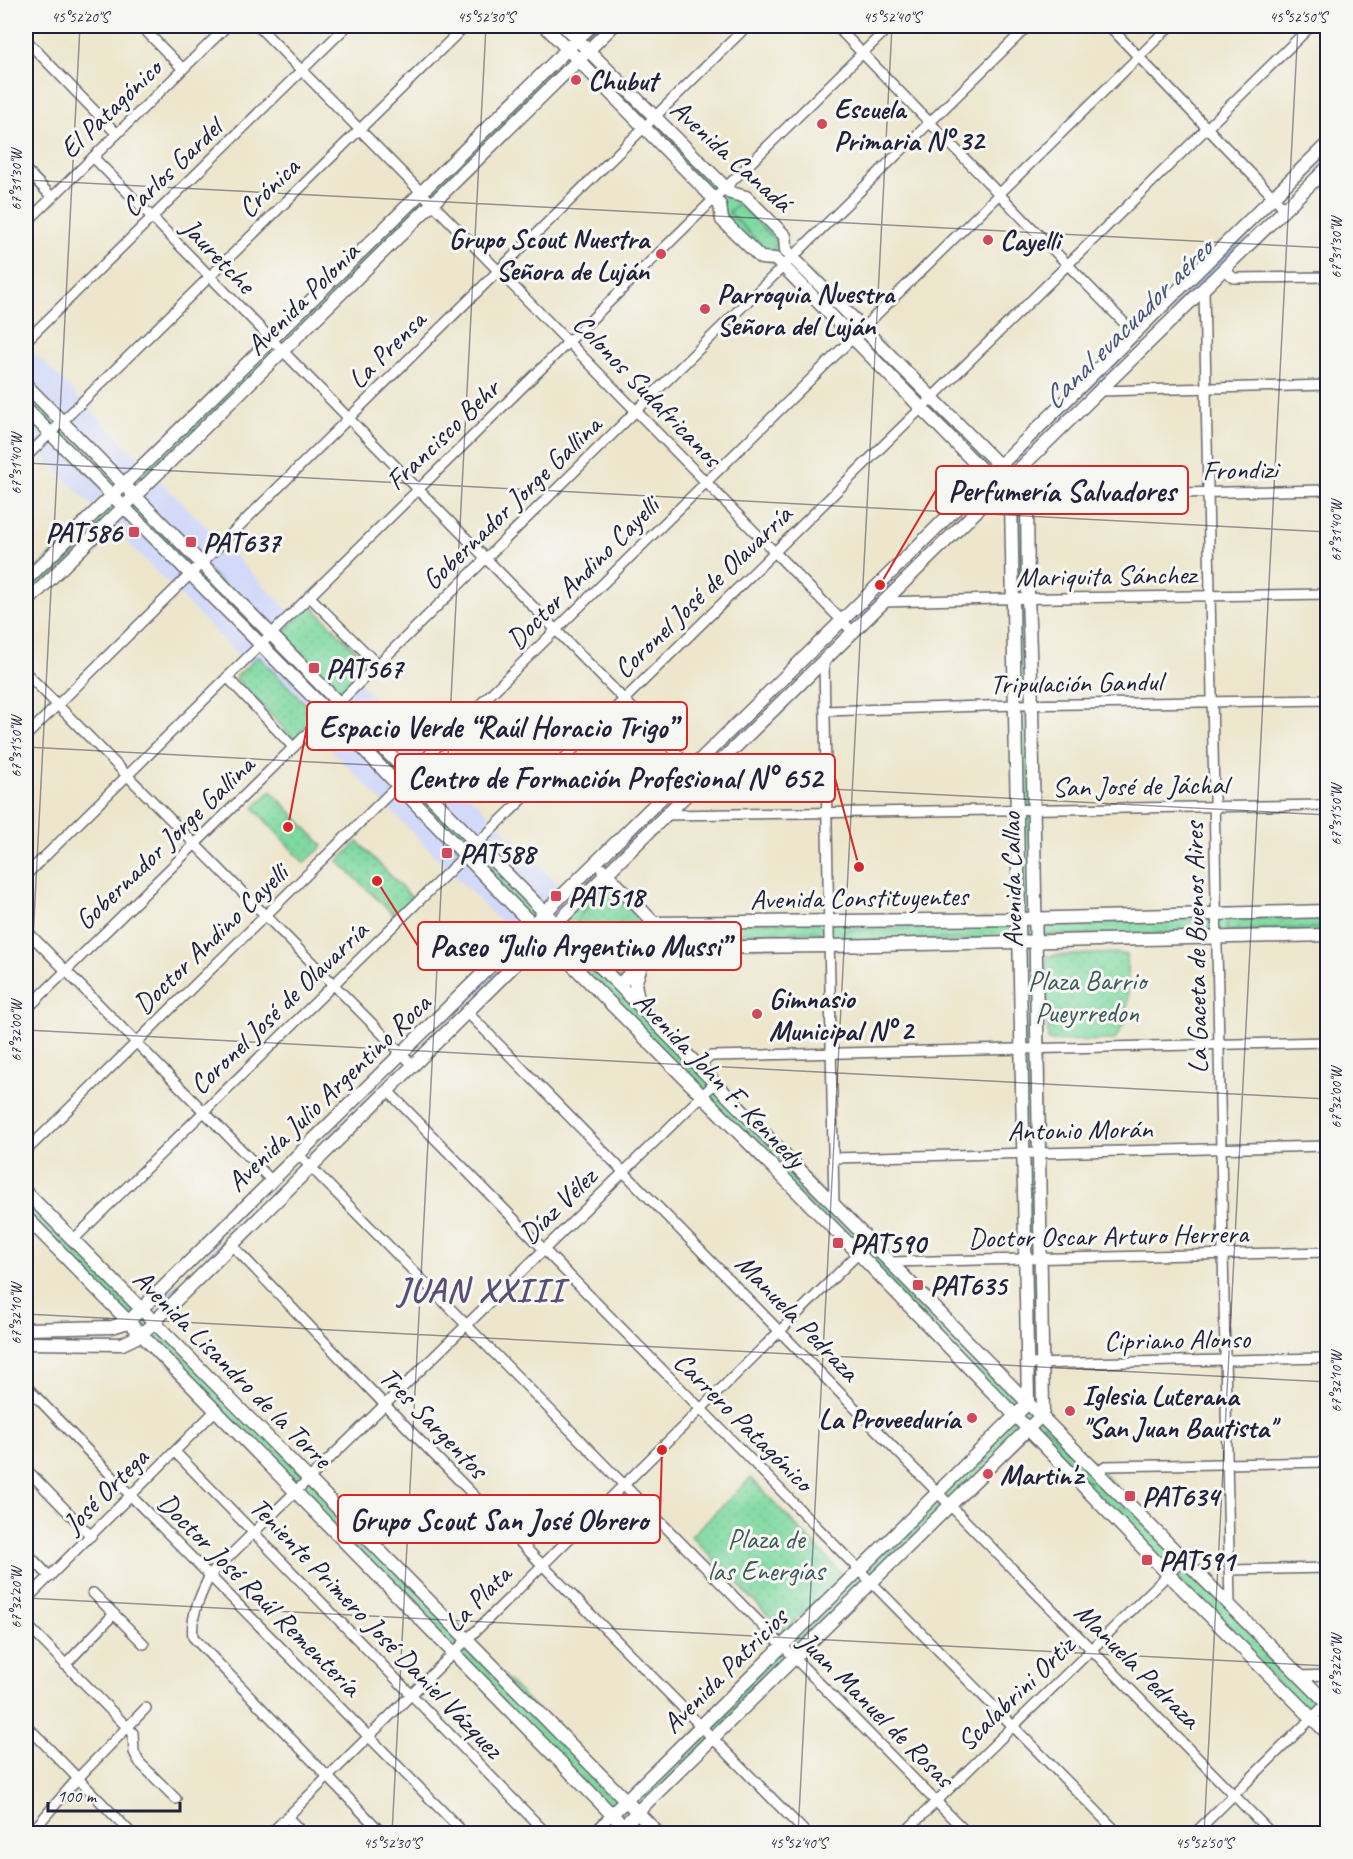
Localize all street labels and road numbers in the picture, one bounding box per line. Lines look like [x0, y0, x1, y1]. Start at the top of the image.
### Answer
street label: El Patagónico [52, 49, 171, 166]
street label: Avenida Canadá [664, 92, 802, 221]
street label: Carlos Gardel [114, 107, 233, 224]
street label: Crónica [230, 149, 308, 225]
street label: Jauretche [173, 209, 264, 302]
street label: Avenida Polonia [238, 233, 368, 362]
street label: La Prensa [340, 301, 435, 396]
street label: Colonos Sudafricanos [566, 306, 731, 476]
street label: Francisco Behr [378, 369, 509, 497]
street label: Gobernador Jorge Gallina [414, 406, 610, 597]
street label: Frondizi [1202, 451, 1282, 488]
street label: Doctor Andino Cayelli [499, 486, 669, 656]
street label: Coronel José de Olavarría [606, 496, 800, 686]
street label: Mariquita Sánchez [1016, 556, 1199, 595]
street label: Tripulación Gandul [990, 663, 1168, 701]
street label: Gobernador Jorge Gallina [67, 746, 263, 937]
street label: San José de Jáchal [1052, 766, 1234, 805]
street label: Avenida Callao [993, 810, 1030, 948]
street label: La Gaceta de Buenos Aires [1176, 820, 1215, 1074]
street label: Doctor Andino Cayelli [126, 853, 298, 1021]
street label: Avenida Constituyentes [750, 878, 971, 917]
street label: Coronel José de Olavarría [182, 912, 376, 1102]
street label: Avenida John F. Kennedy [626, 984, 815, 1177]
street label: Avenida Julio Argentino Roca [219, 985, 439, 1199]
street label: Antonio Morán [1007, 1111, 1154, 1148]
street label: Díaz Vélez [511, 1158, 605, 1251]
street label: Doctor Oscar Arturo Herrera [968, 1216, 1250, 1255]
street label: Manuela Pedraza [728, 1246, 868, 1390]
street label: Avenida Lisandro de la Torre [126, 1261, 341, 1477]
street label: Cipriano Alonso [1104, 1321, 1252, 1358]
street label: Carrero Patagónico [666, 1344, 823, 1501]
street label: Tres Sargentos [372, 1359, 497, 1487]
street label: José Ortega [54, 1439, 157, 1542]
street label: Doctor José Raúl Rementería [151, 1485, 370, 1705]
street label: Teniente Primero José Daniel Vázquez [243, 1489, 512, 1767]
street label: La Plata [436, 1556, 520, 1639]
street label: Manuela Pedraza [1067, 1595, 1209, 1737]
street label: Avenida Patricios [654, 1599, 796, 1740]
street label: Juan Manuel de Rosas [790, 1623, 964, 1796]
street label: Scalabrini Ortiz [949, 1627, 1083, 1758]

